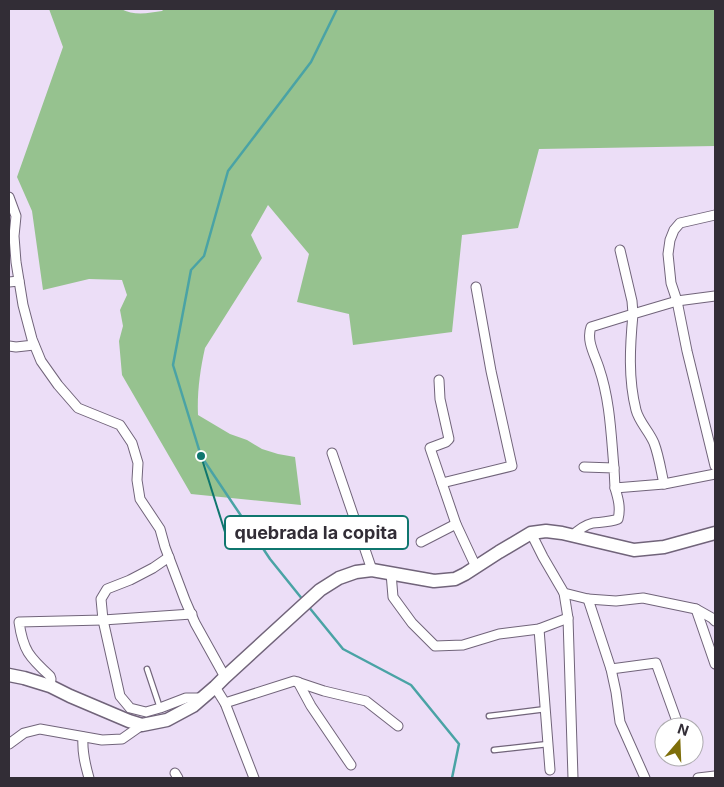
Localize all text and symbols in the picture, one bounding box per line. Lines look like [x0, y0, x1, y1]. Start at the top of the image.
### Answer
callout: quebrada la copita [225, 516, 408, 549]
text: quebrada la copita [235, 522, 397, 543]
north arrow [654, 717, 704, 767]
text: N [676, 719, 691, 739]

